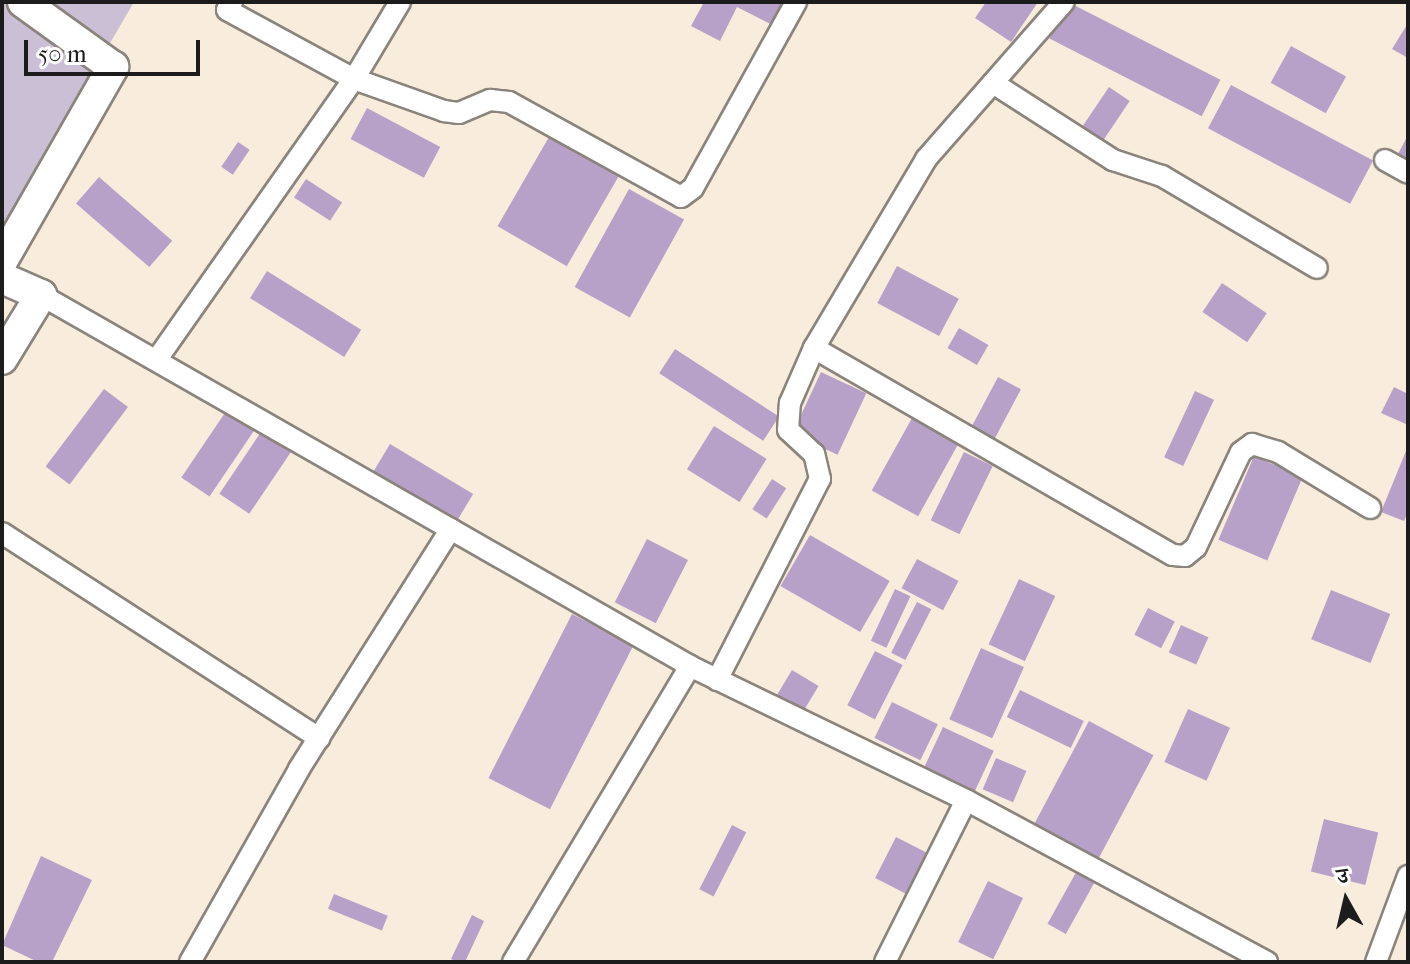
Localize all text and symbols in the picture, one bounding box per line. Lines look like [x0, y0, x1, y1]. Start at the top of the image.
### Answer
scale bar [28, 24, 204, 74]
text: 50 m [38, 40, 87, 68]
north arrow [1306, 860, 1386, 940]
text: उ [1335, 863, 1350, 890]

